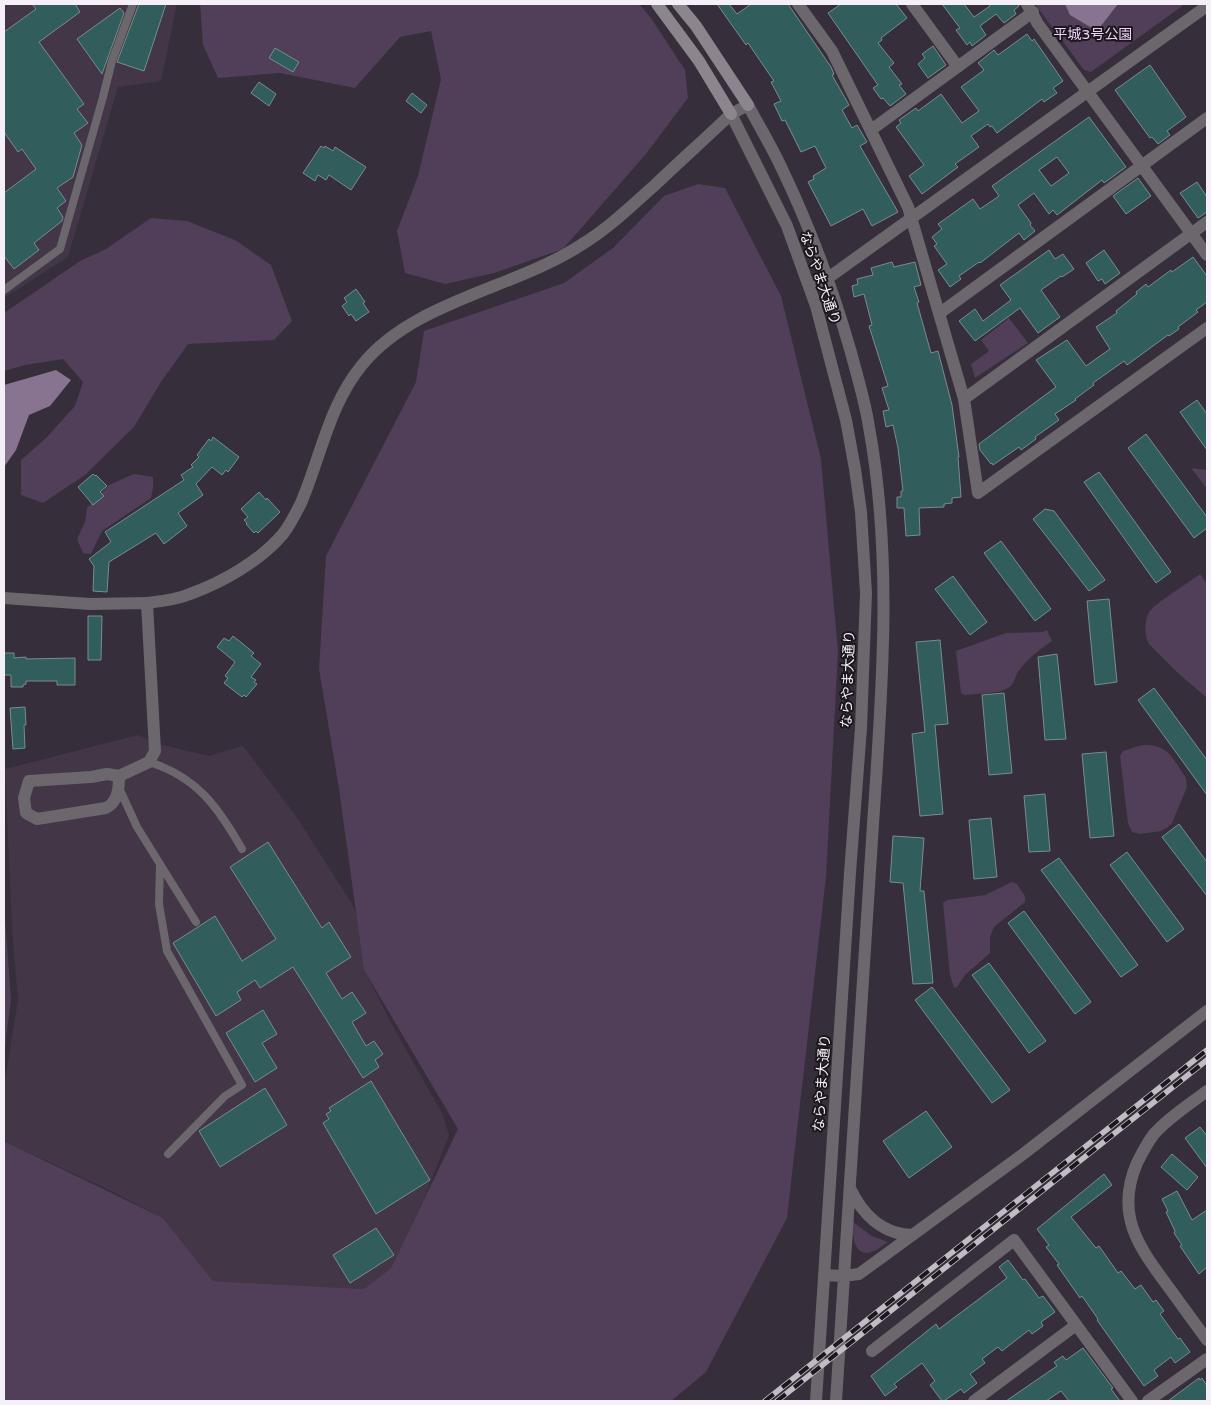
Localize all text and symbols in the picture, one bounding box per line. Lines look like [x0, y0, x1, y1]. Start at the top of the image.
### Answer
park label: 平城3号公園 [1054, 26, 1132, 43]
street label: ならやま大通り [796, 229, 844, 327]
street label: ならやま大通り [838, 630, 858, 728]
street label: ならやま大通り [810, 1034, 834, 1132]

